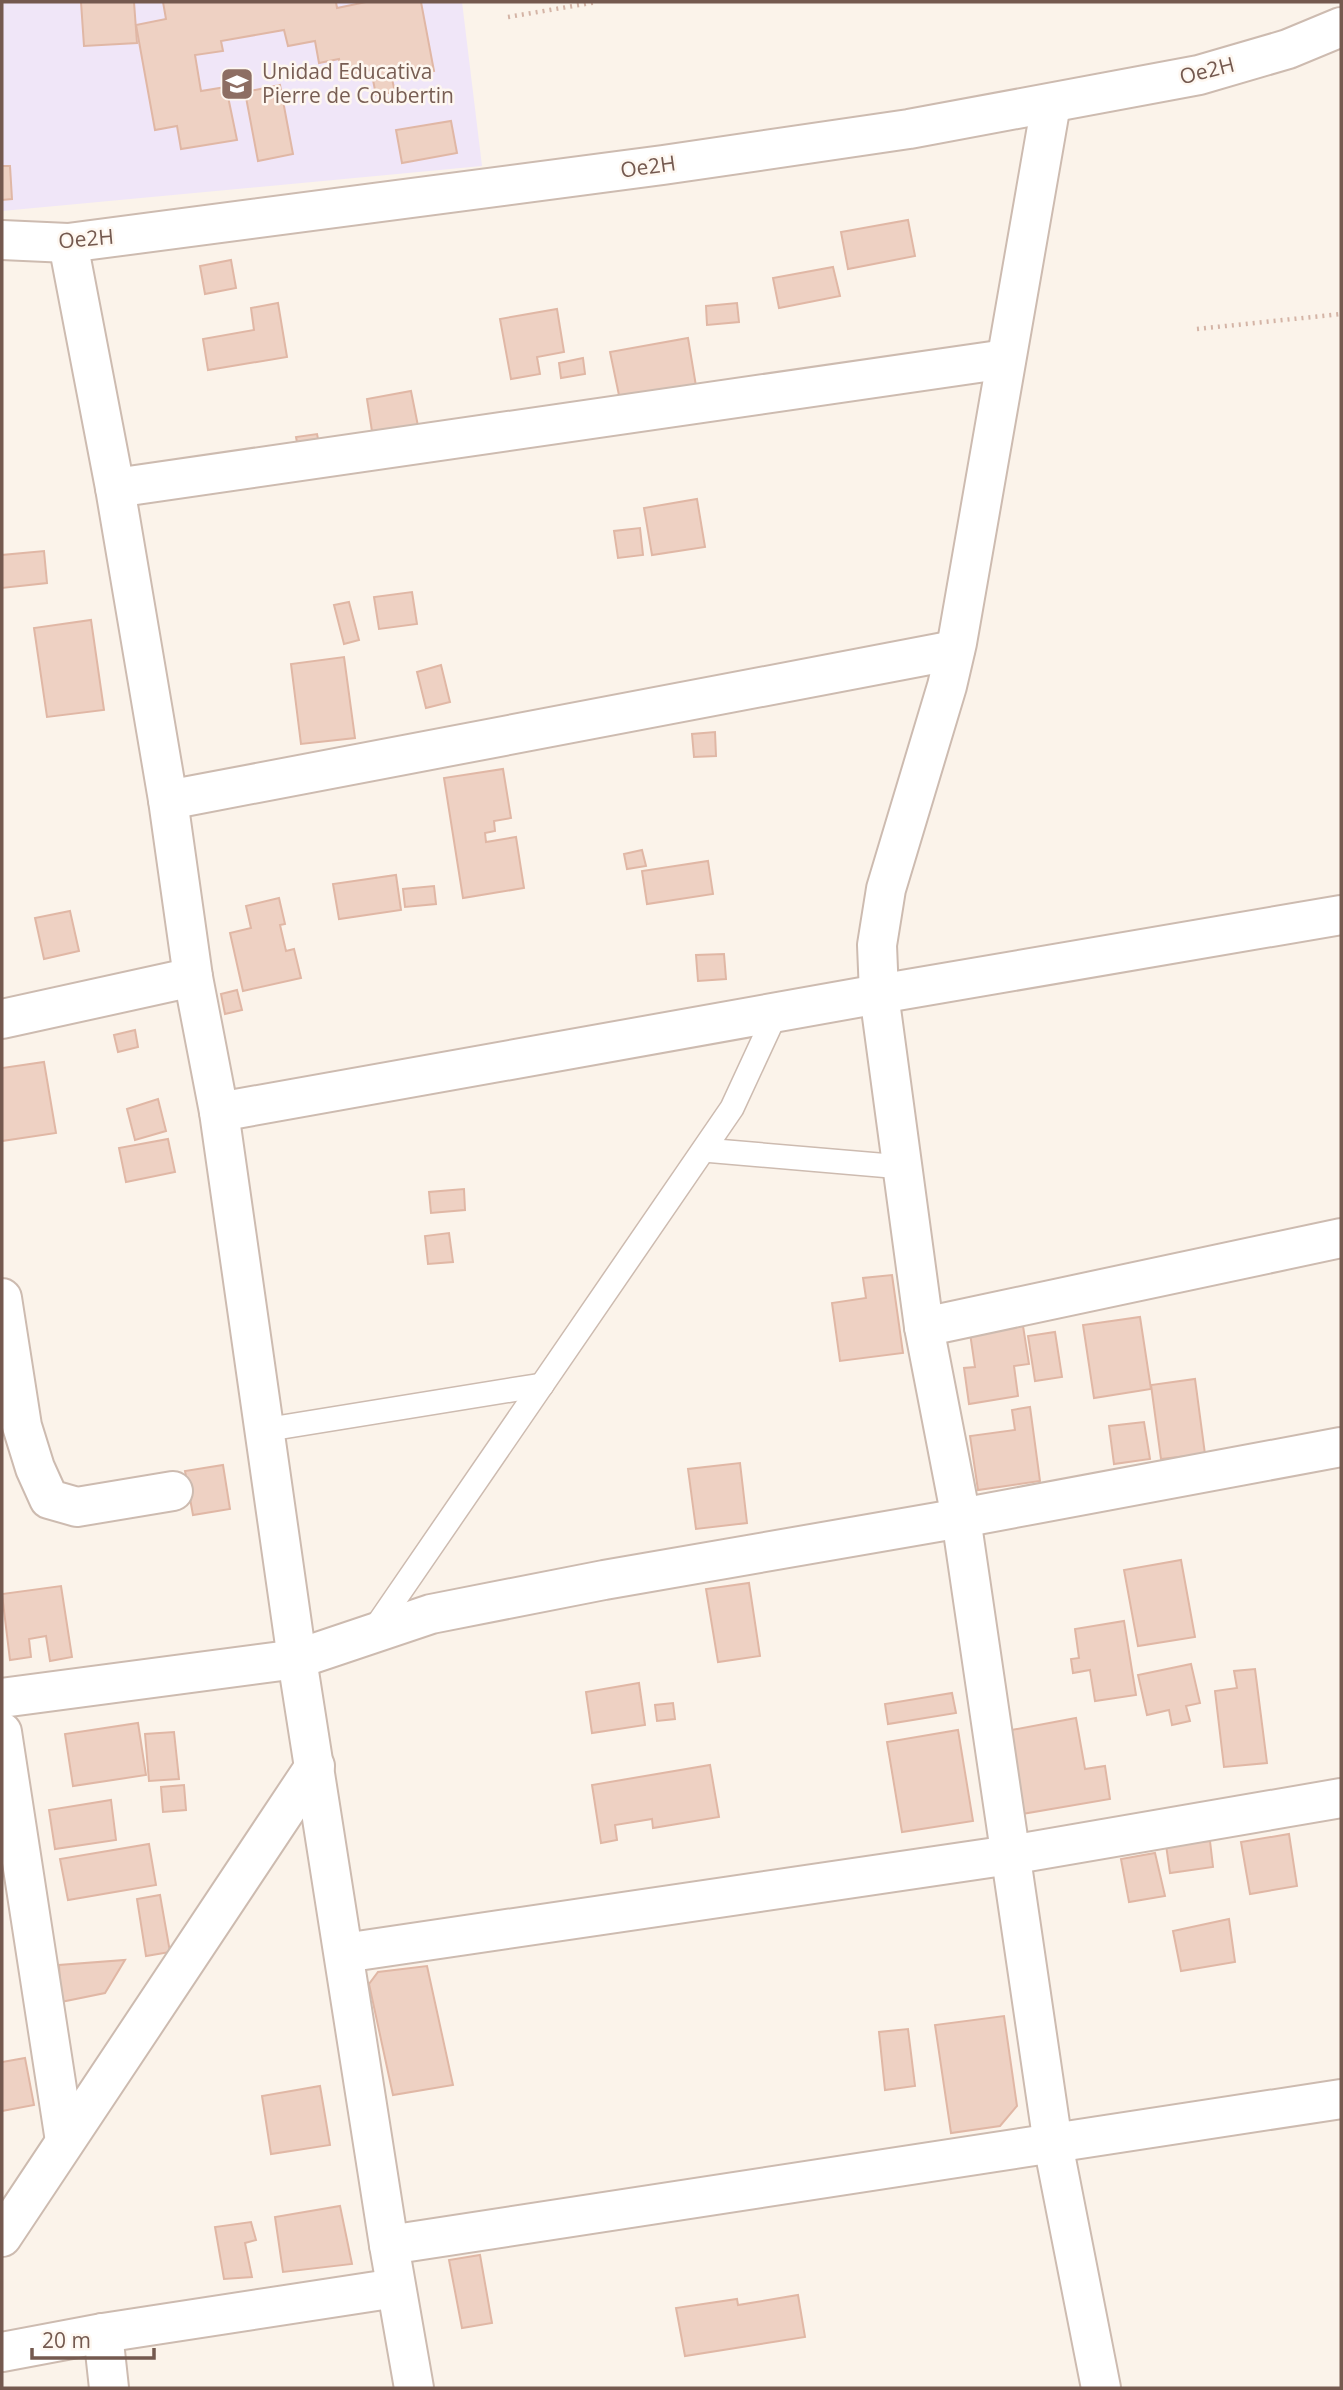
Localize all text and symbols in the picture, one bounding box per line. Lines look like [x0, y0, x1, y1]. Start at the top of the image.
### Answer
street label: Oe2H [1176, 50, 1237, 90]
place label: Unidad Educativa Pierre de Coubertin [262, 57, 454, 109]
school or university icon: Unidad Educativa Pierre de Coubertin [218, 65, 256, 103]
street label: Oe2H [618, 148, 677, 184]
street label: Oe2H [57, 222, 115, 254]
scale bar [32, 2316, 154, 2360]
text: 20 m [42, 2326, 91, 2354]

